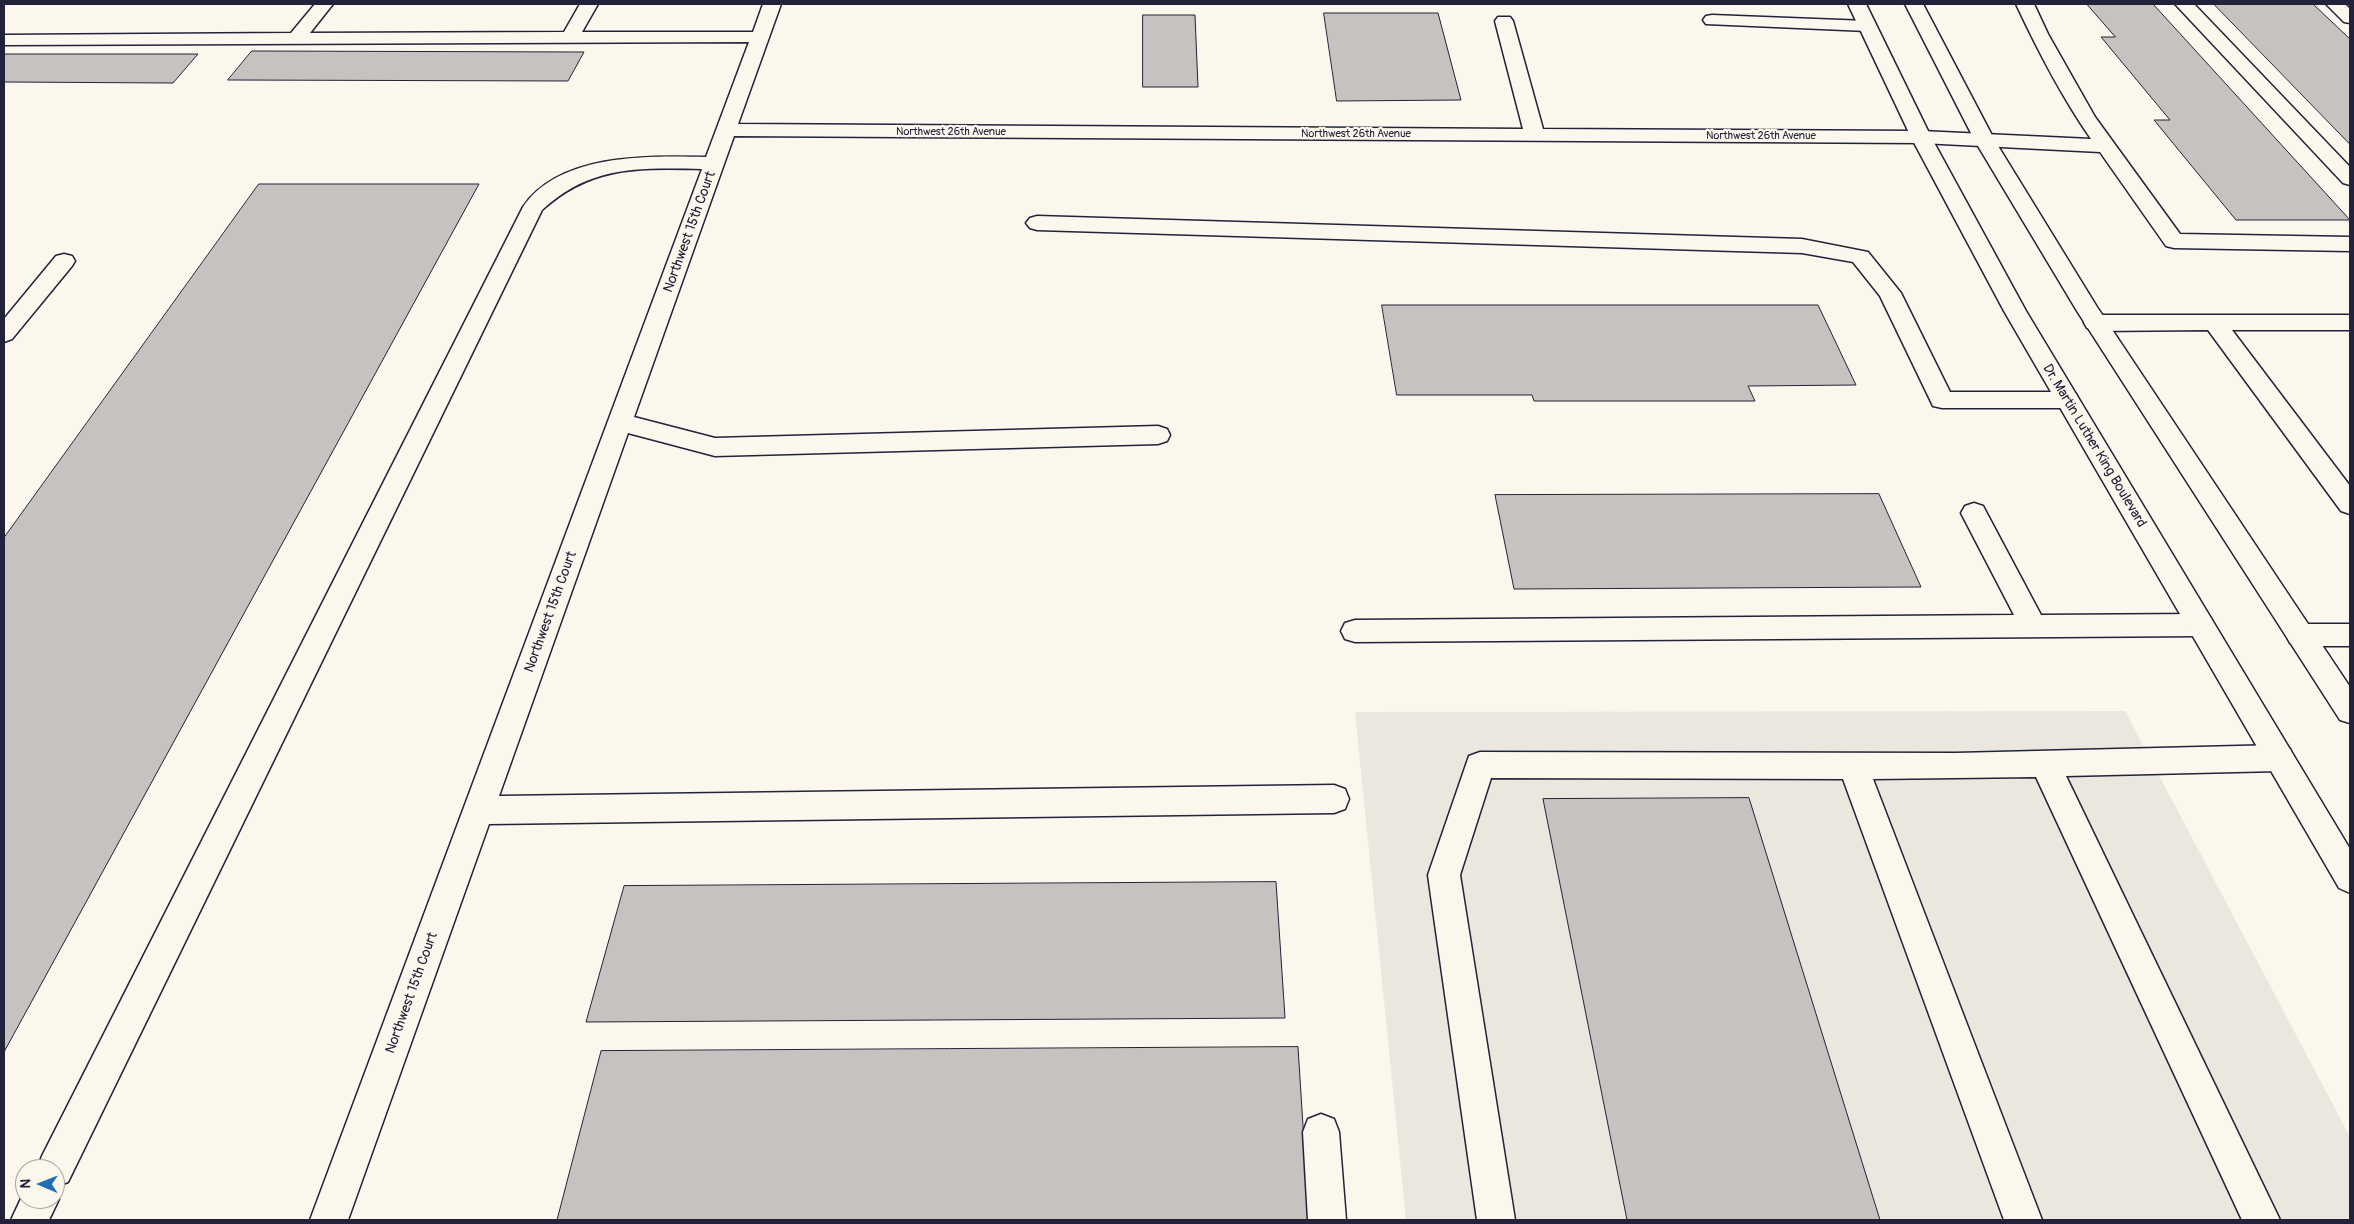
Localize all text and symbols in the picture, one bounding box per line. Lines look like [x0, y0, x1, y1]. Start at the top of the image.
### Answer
street label: Northwest 26th Avenue [896, 125, 1006, 139]
street label: Northwest 26th Avenue [1301, 127, 1411, 141]
street label: Northwest 26th Avenue [1706, 129, 1816, 143]
street label: Northwest 15th Court [660, 169, 720, 295]
street label: Dr. Martin Luther King Boulevard [2038, 361, 2150, 531]
street label: Northwest 15th Court [521, 549, 581, 675]
street label: Northwest 15th Court [382, 930, 442, 1056]
north arrow [15, 1159, 65, 1209]
text: N [17, 1179, 34, 1189]

